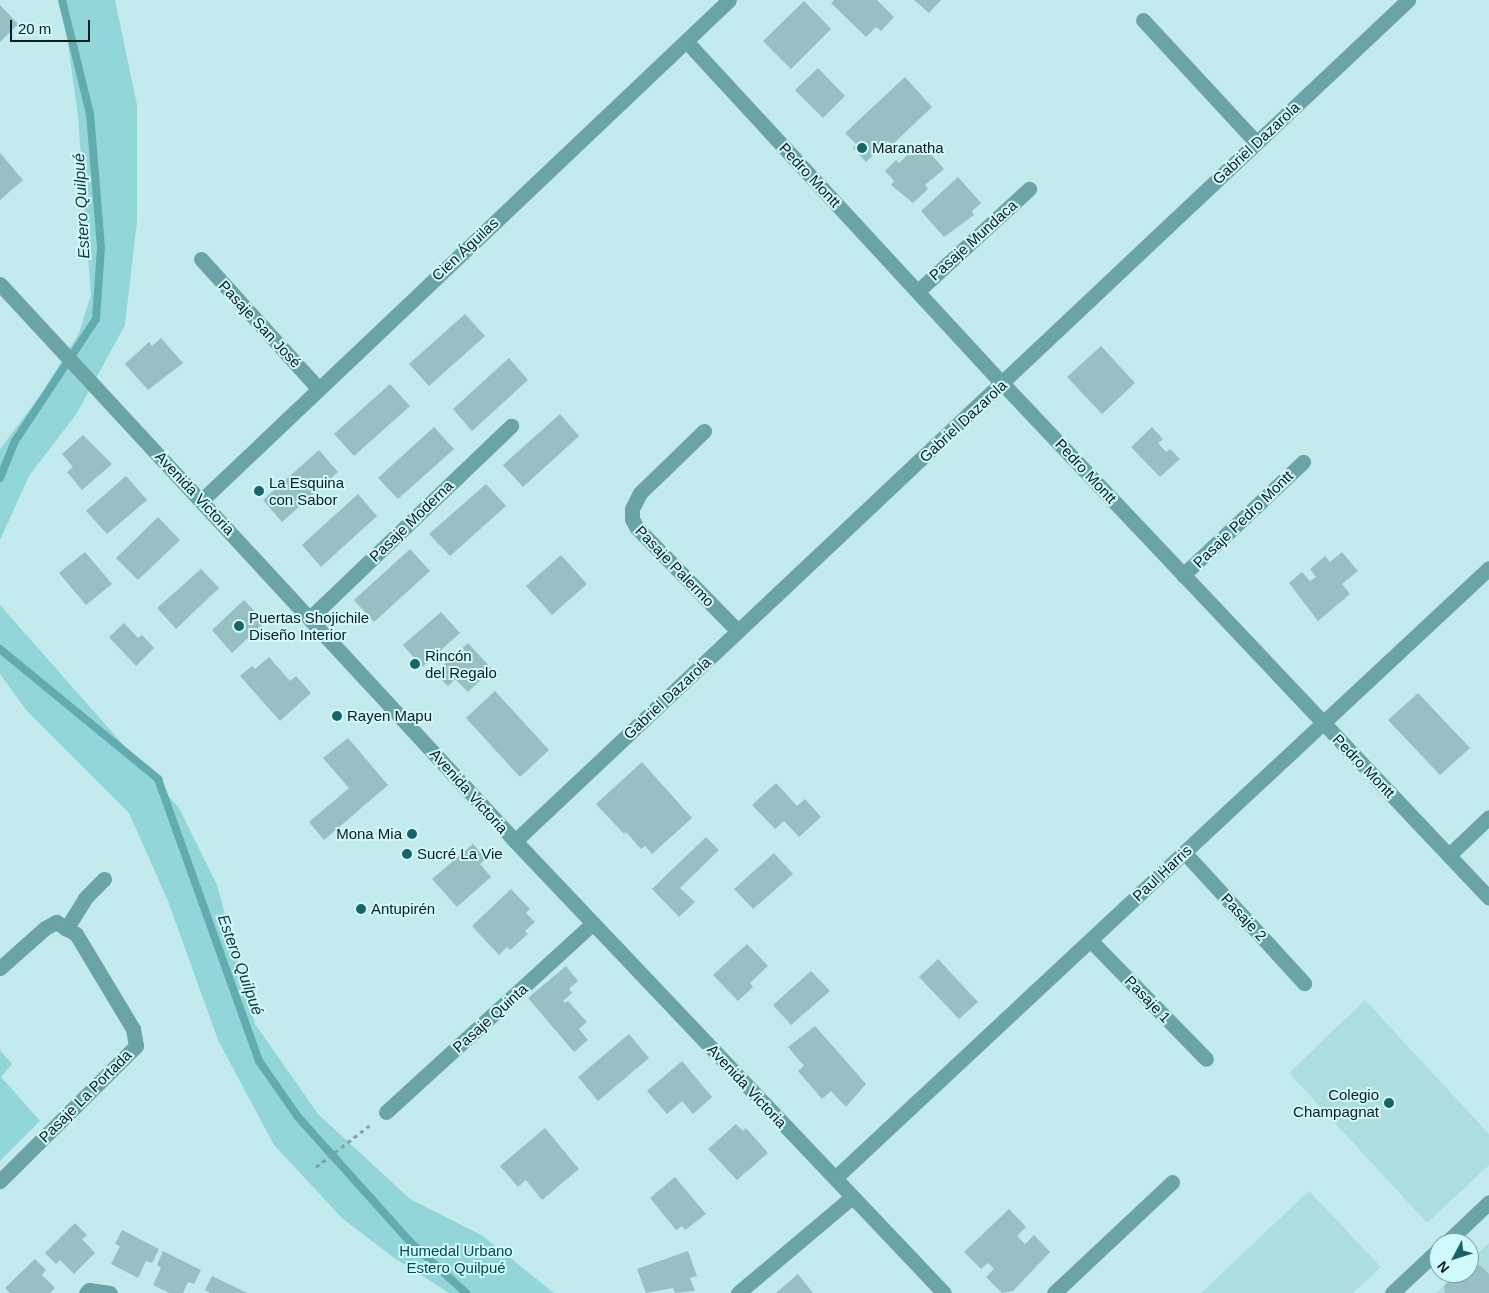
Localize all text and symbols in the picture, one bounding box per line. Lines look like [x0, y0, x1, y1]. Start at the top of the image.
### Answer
scale bar [12, 10, 92, 42]
text: 20 m [18, 20, 51, 37]
street label: Gabriel Dazarola [1209, 98, 1303, 188]
street label: Pedro Montt [776, 139, 844, 211]
place label: Maranatha [872, 139, 944, 157]
marker: Maranatha [856, 142, 868, 154]
water label: Estero Quilpué [70, 153, 94, 259]
street label: Pasaje Mundaca [925, 196, 1021, 284]
street label: Cien Águilas [428, 214, 502, 284]
street label: Pasaje San José [215, 277, 305, 371]
street label: Gabriel Dazarola [916, 376, 1010, 466]
street label: Pedro Montt [1052, 435, 1120, 507]
street label: Avenida Victoria [152, 447, 238, 539]
street label: Pasaje Pedro Montt [1189, 467, 1297, 571]
place label: La Esquina con Sabor [269, 473, 344, 508]
street label: Pasaje Moderna [365, 477, 457, 565]
marker: La Esquina con Sabor [253, 485, 265, 497]
street label: Pasaje Palermo [632, 522, 718, 610]
place label: Puertas Shojichile Diseño Interior [249, 608, 369, 643]
marker: Puertas Shojichile Diseño Interior [233, 620, 245, 632]
place label: Rincón del Regalo [425, 646, 497, 681]
street label: Gabriel Dazarola [620, 653, 714, 743]
marker: Rincón del Regalo [409, 658, 421, 670]
place label: Rayen Mapu [347, 707, 432, 725]
marker: Rayen Mapu [331, 710, 343, 722]
street label: Pedro Montt [1329, 730, 1399, 802]
street label: Avenida Victoria [426, 745, 512, 837]
place label: Mona Mia [336, 825, 402, 843]
marker: Mona Mia [406, 828, 418, 840]
street label: Paul Harris [1129, 841, 1195, 905]
place label: Sucré La Vie [417, 845, 503, 863]
marker: Sucré La Vie [401, 848, 413, 860]
street label: Pasaje 2 [1218, 890, 1270, 944]
place label: Antupirén [371, 900, 435, 918]
marker: Antupirén [355, 903, 367, 915]
water label: Estero Quilpué [213, 912, 267, 1018]
street label: Pasaje 1 [1121, 972, 1175, 1026]
street label: Pasaje Quinta [449, 980, 531, 1056]
street label: Avenida Victoria [704, 1040, 790, 1132]
street label: Pasaje La Portada [35, 1046, 135, 1146]
place label: Colegio Champagnat [1293, 1085, 1379, 1120]
marker: Colegio Champagnat [1383, 1097, 1395, 1109]
north arrow [1429, 1233, 1479, 1283]
park label: Humedal Urbano Estero Quilpué [399, 1241, 513, 1276]
text: N [1434, 1258, 1453, 1276]

